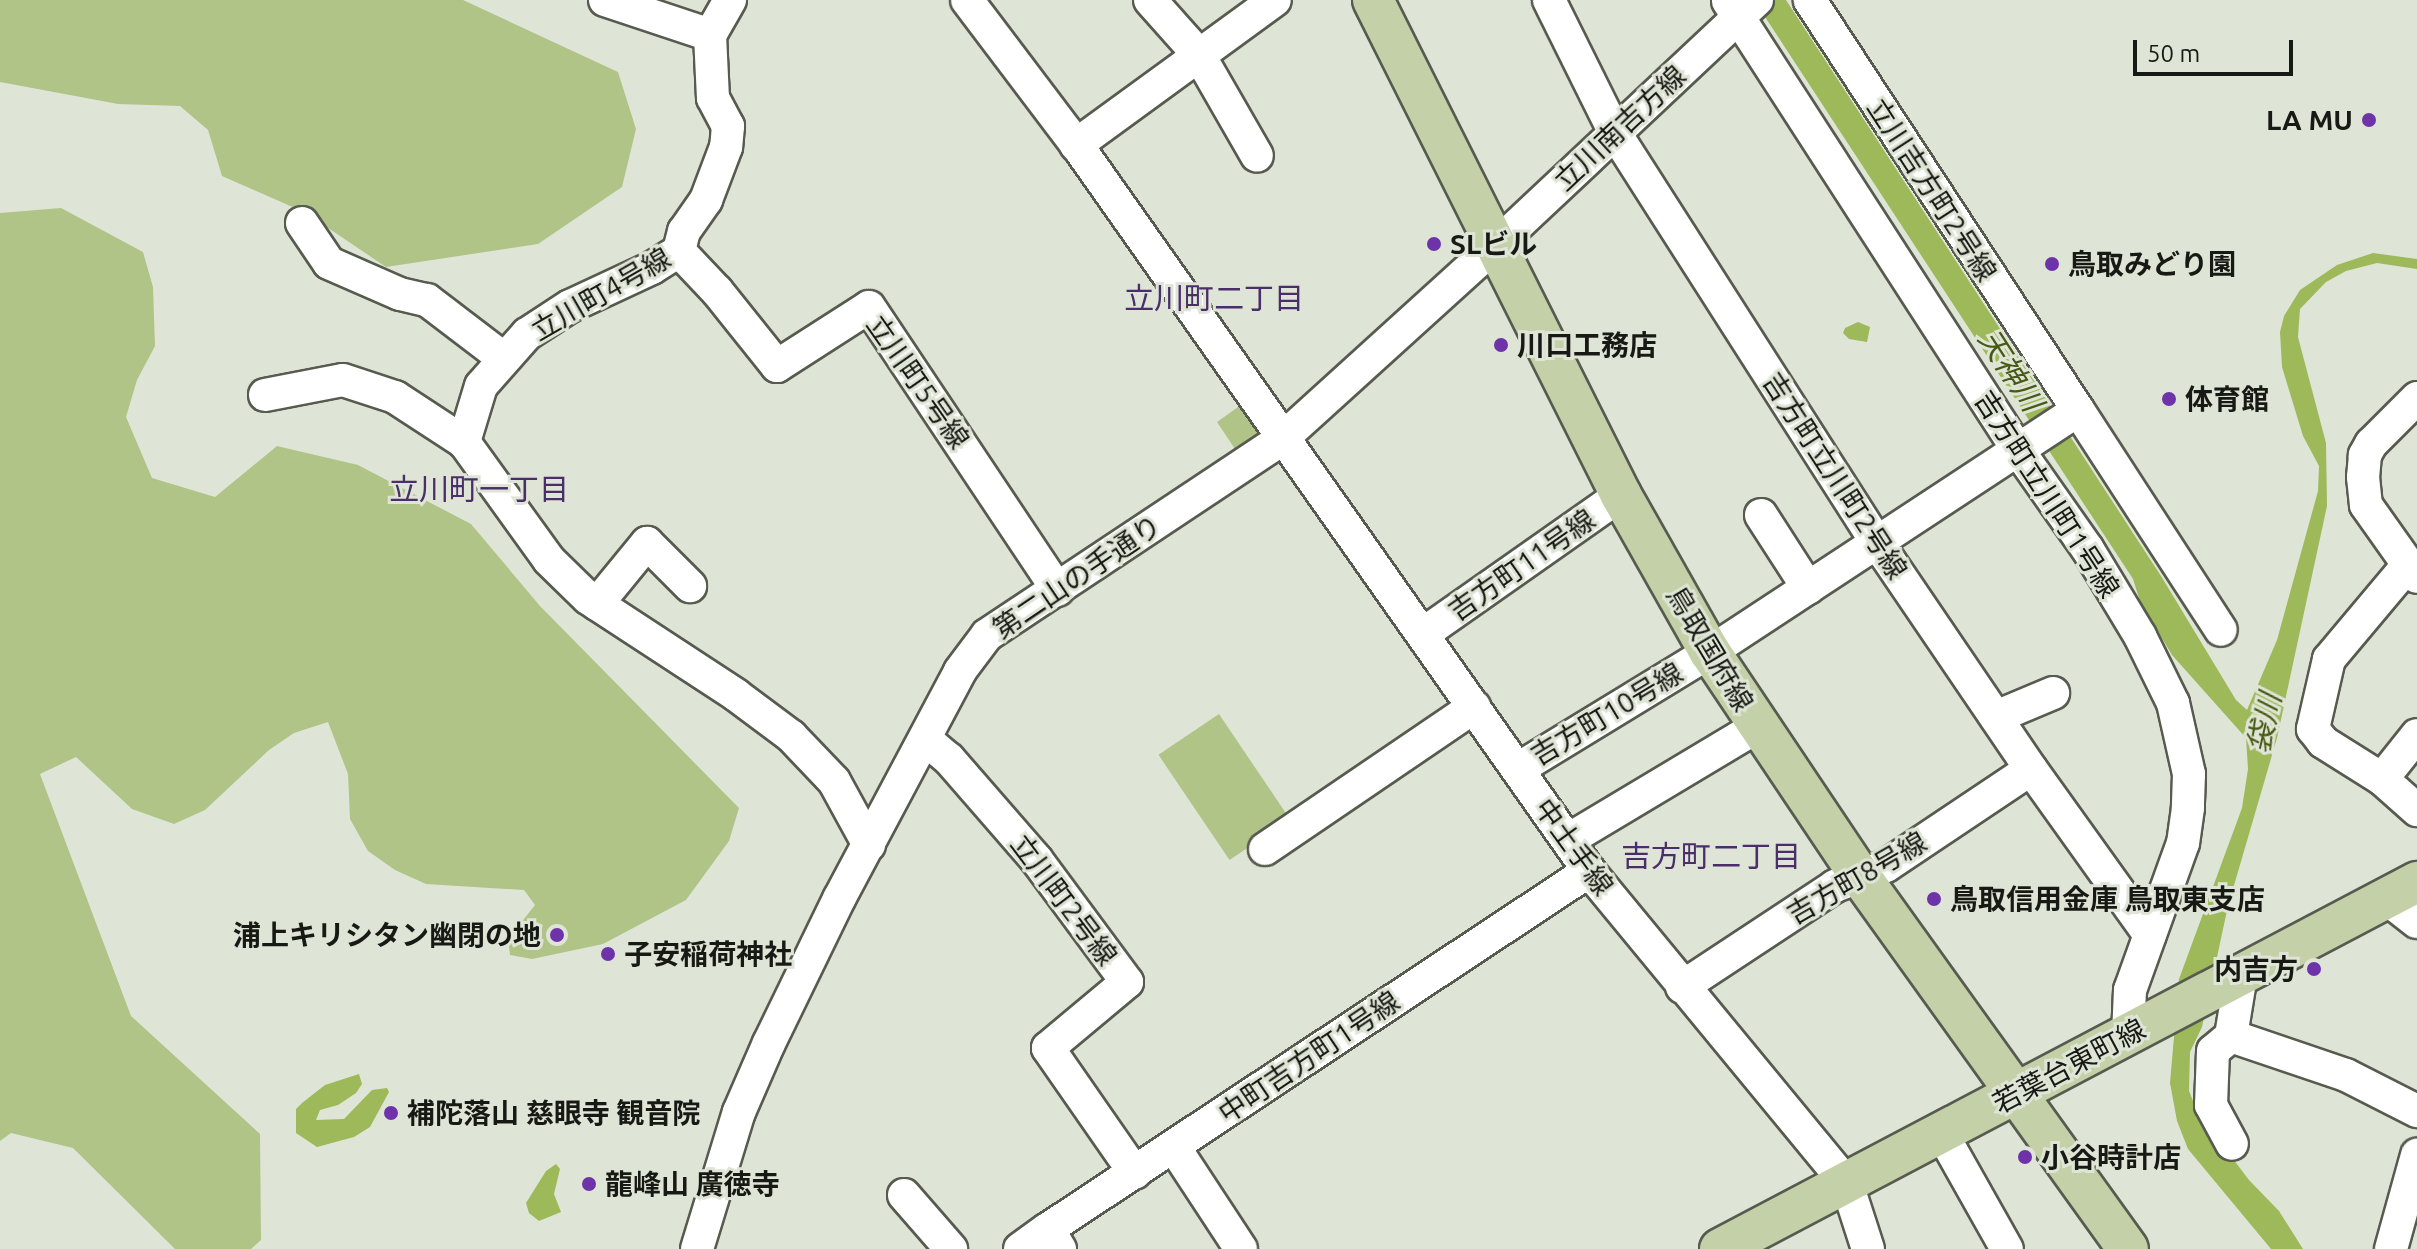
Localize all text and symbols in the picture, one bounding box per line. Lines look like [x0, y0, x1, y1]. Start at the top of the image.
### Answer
scale bar [2137, 24, 2297, 74]
text: 50 m [2147, 40, 2200, 67]
street label: 立川南吉方線 [1547, 58, 1693, 198]
street label: 立川吉方町2号線 [1860, 92, 2004, 288]
place label: LA MU [2266, 103, 2353, 137]
marker: LA MU [2360, 111, 2378, 129]
place label: SLビル [1450, 227, 1537, 261]
marker: SLビル [1425, 235, 1443, 253]
street label: 立川町4号線 [525, 241, 677, 347]
place label: 鳥取みどり園 [2068, 247, 2236, 281]
marker: 鳥取みどり園 [2043, 255, 2061, 273]
district label: 立川町二丁目 [1124, 280, 1304, 316]
street label: 立川町5号線 [860, 309, 976, 455]
water label: 天神川 [1971, 322, 2051, 418]
place label: 川口工務店 [1517, 328, 1657, 362]
marker: 川口工務店 [1492, 336, 1510, 354]
street label: 吉方町立川町2号線 [1756, 366, 1914, 586]
place label: 体育館 [2185, 382, 2269, 416]
street label: 吉方町立川町1号線 [1968, 384, 2126, 604]
marker: 体育館 [2160, 390, 2178, 408]
district label: 立川町一丁目 [389, 471, 569, 507]
street label: 吉方町11号線 [1442, 502, 1602, 628]
street label: 第二山の手通り [986, 508, 1168, 646]
street label: 鳥取国府線 [1660, 580, 1760, 718]
street label: 吉方町10号線 [1525, 655, 1689, 773]
water label: 袋川 [2240, 690, 2288, 756]
street label: 中土手線 [1527, 792, 1621, 902]
street label: 吉方町8号線 [1781, 825, 1933, 931]
street label: 立川町2号線 [1004, 828, 1124, 972]
district label: 吉方町二丁目 [1621, 838, 1801, 874]
place label: 鳥取信用金庫 鳥取東支店 [1950, 882, 2265, 916]
marker: 鳥取信用金庫 鳥取東支店 [1925, 890, 1943, 908]
place label: 浦上キリシタン幽閉の地 [233, 918, 541, 952]
marker: 浦上キリシタン幽閉の地 [548, 926, 566, 944]
place label: 子安稲荷神社 [624, 937, 792, 971]
marker: 子安稲荷神社 [599, 945, 617, 963]
place label: 内吉方 [2214, 952, 2298, 986]
marker: 内吉方 [2305, 960, 2323, 978]
street label: 中町吉方町1号線 [1212, 984, 1406, 1130]
street label: 若葉台東町線 [1987, 1012, 2151, 1120]
place label: 補陀落山 慈眼寺 観音院 [407, 1096, 700, 1130]
marker: 補陀落山 慈眼寺 観音院 [382, 1104, 400, 1122]
place label: 小谷時計店 [2041, 1140, 2181, 1174]
marker: 小谷時計店 [2016, 1148, 2034, 1166]
place label: 龍峰山 廣徳寺 [605, 1167, 780, 1201]
marker: 龍峰山 廣徳寺 [580, 1175, 598, 1193]

